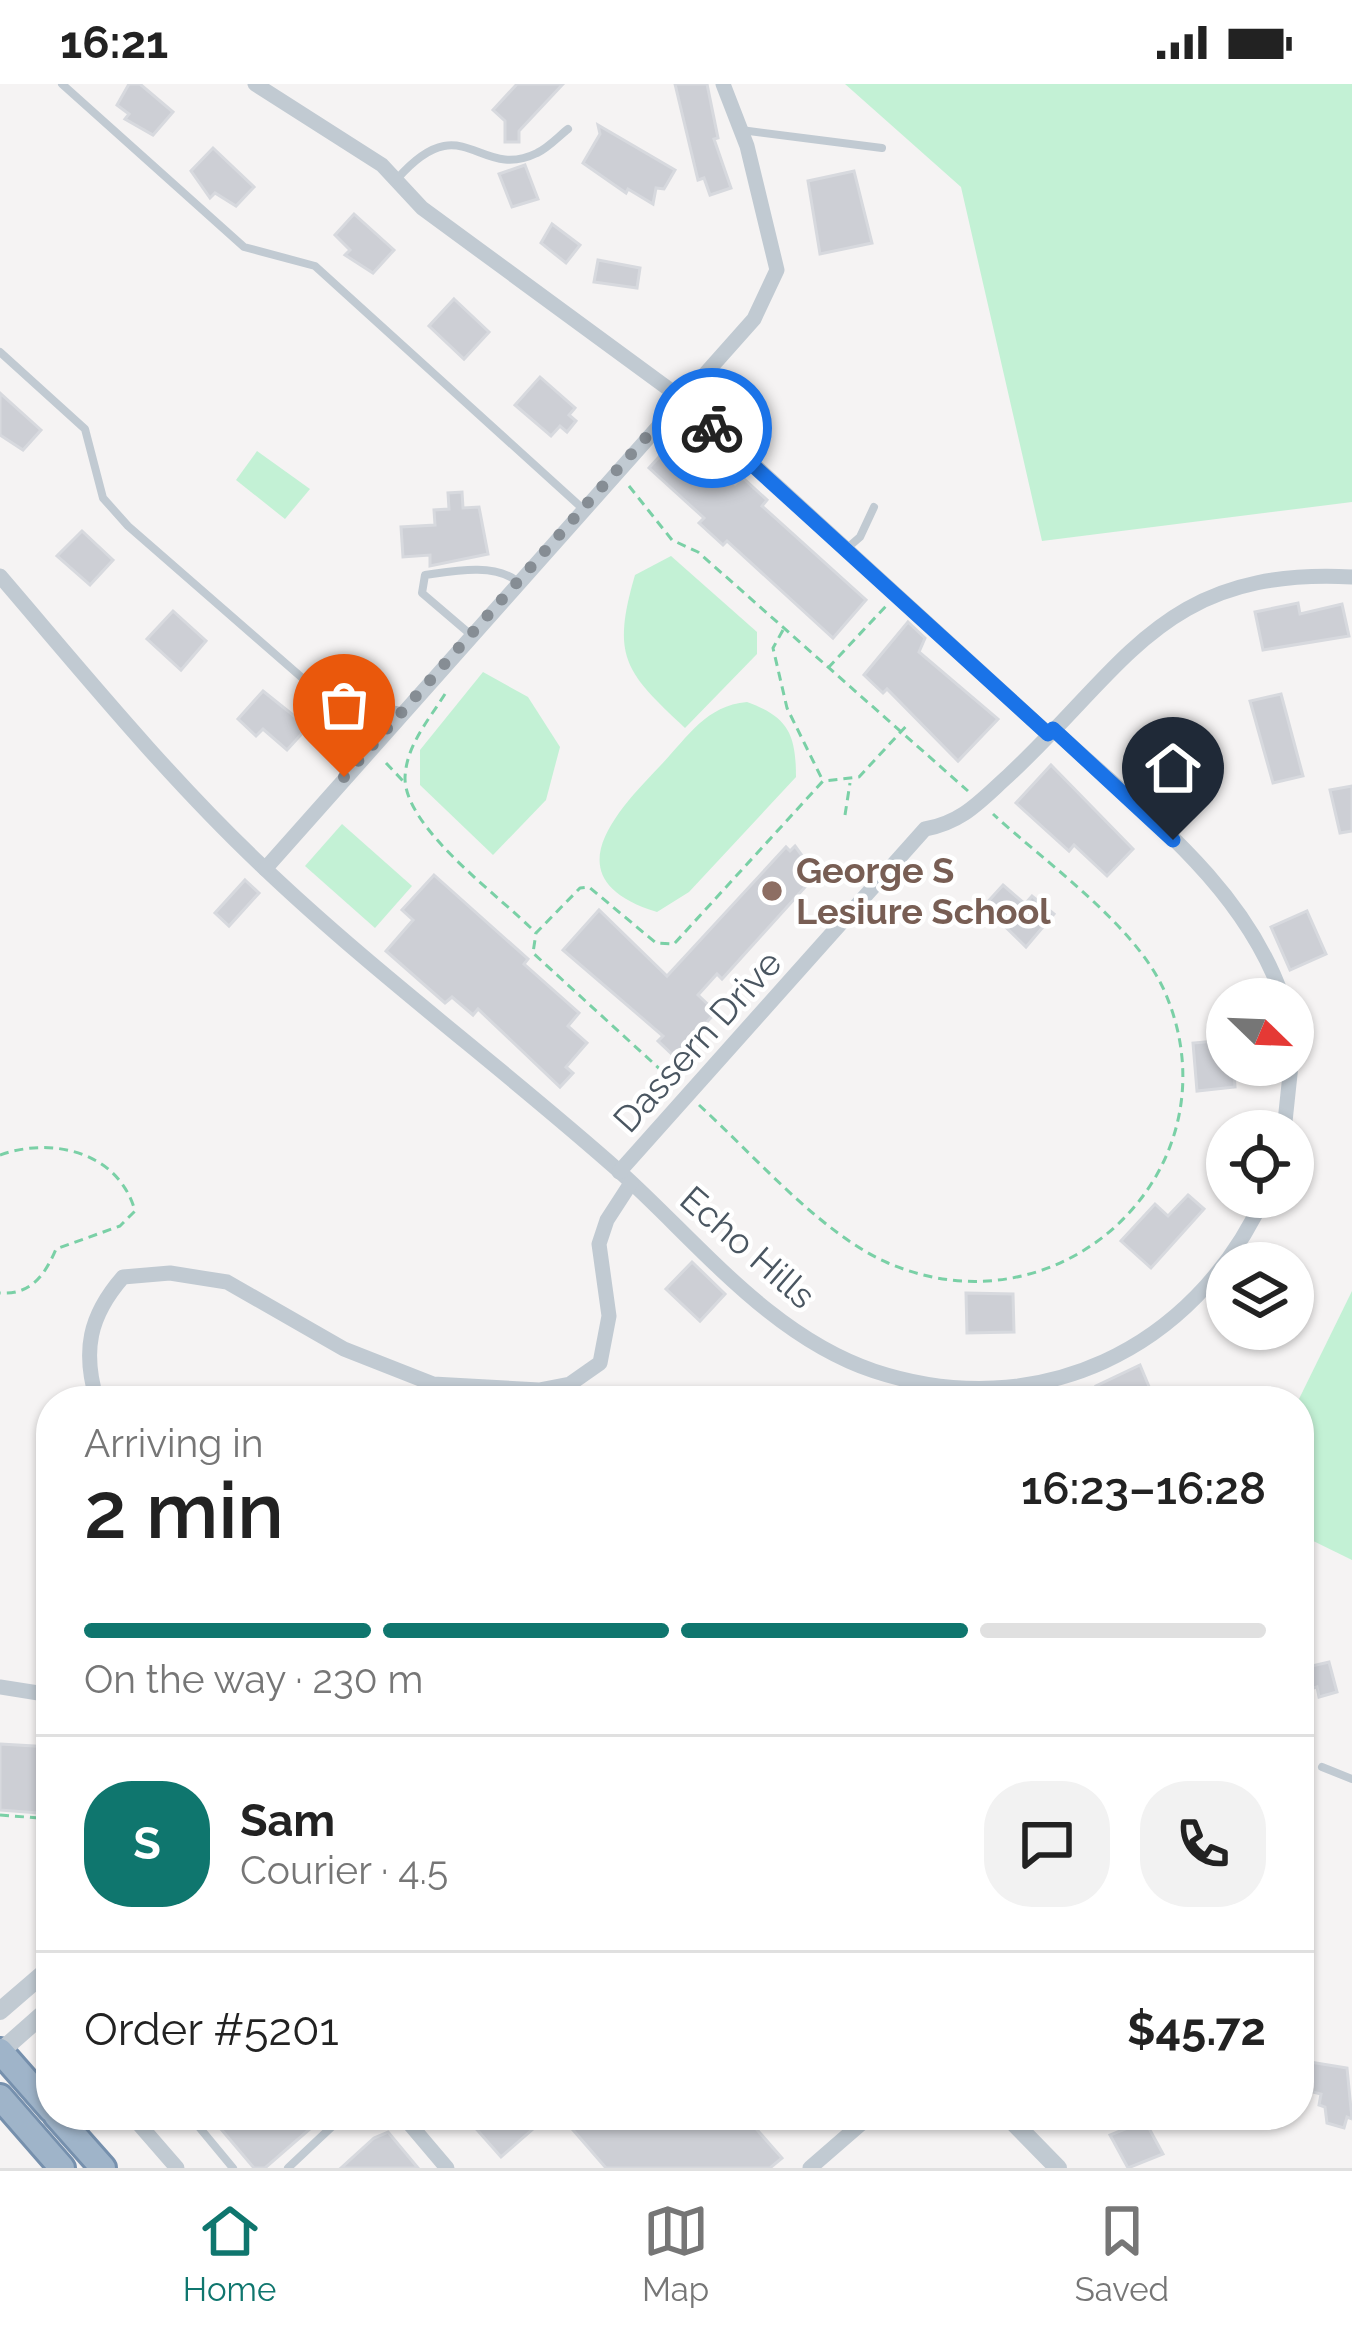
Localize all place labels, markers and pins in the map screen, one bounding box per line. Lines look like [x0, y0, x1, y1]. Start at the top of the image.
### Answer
pin [293, 654, 395, 777]
pin [1122, 717, 1224, 840]
place label: George S Lesiure School [796, 849, 1051, 932]
marker: George S Lesiure School [759, 878, 785, 904]

